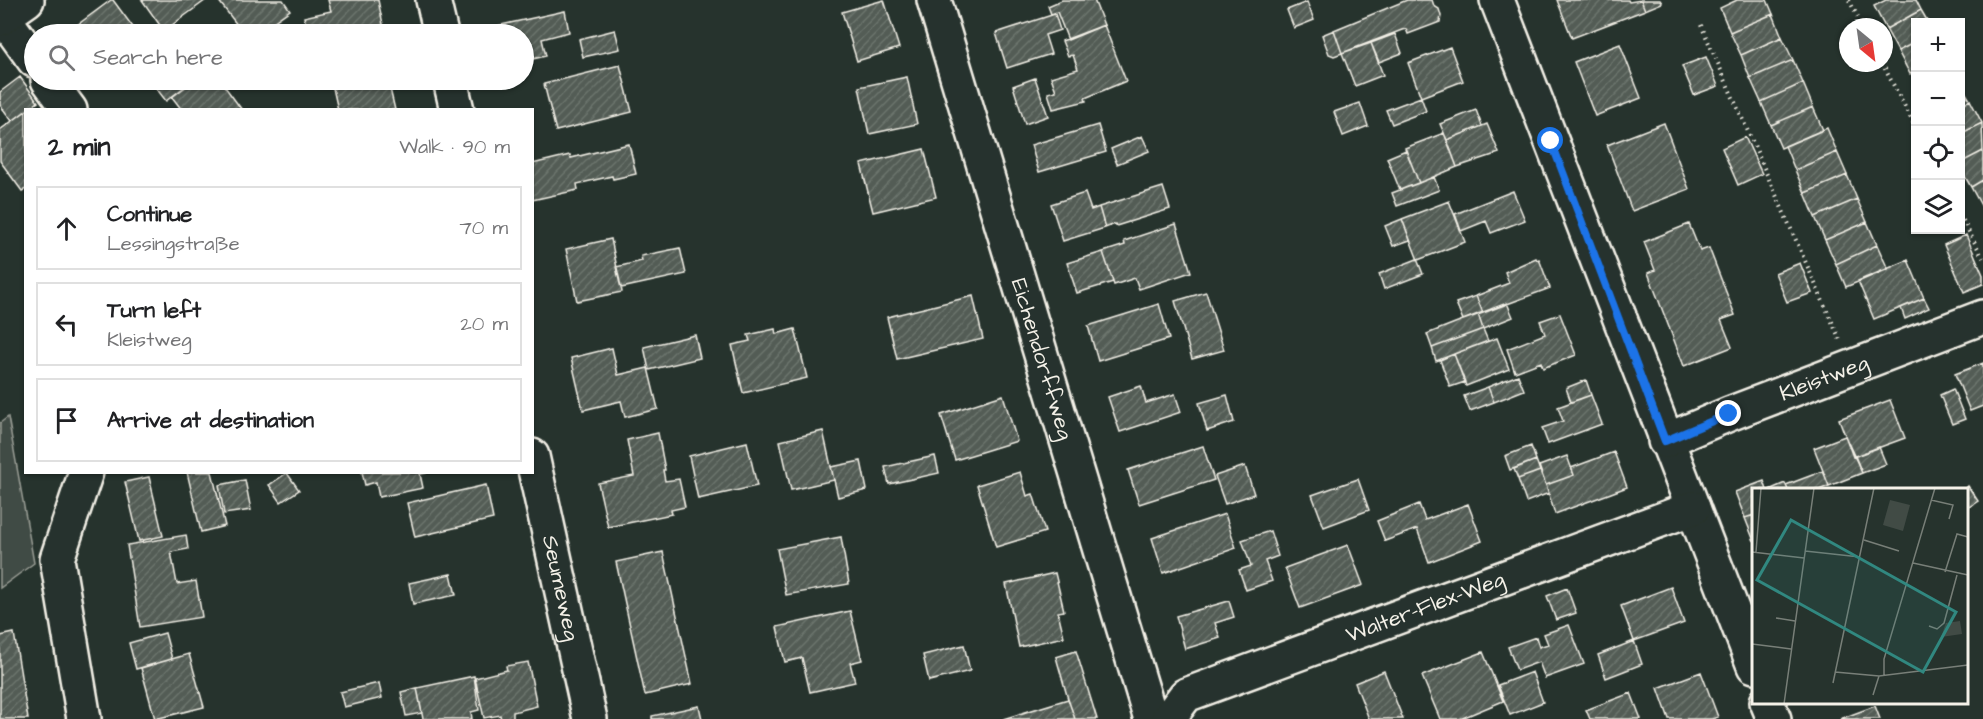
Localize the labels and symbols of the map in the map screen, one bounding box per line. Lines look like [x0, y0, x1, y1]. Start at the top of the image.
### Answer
north arrow [1839, 18, 1893, 72]
route start [1537, 127, 1563, 153]
street label: Eichendorffweg [1003, 275, 1081, 444]
street label: Kleistweg [1775, 347, 1873, 409]
route end [1715, 400, 1741, 426]
inset map [1752, 488, 1968, 704]
street label: Seumeweg [534, 532, 588, 644]
street label: Walter-Flex-Weg [1342, 563, 1509, 650]

